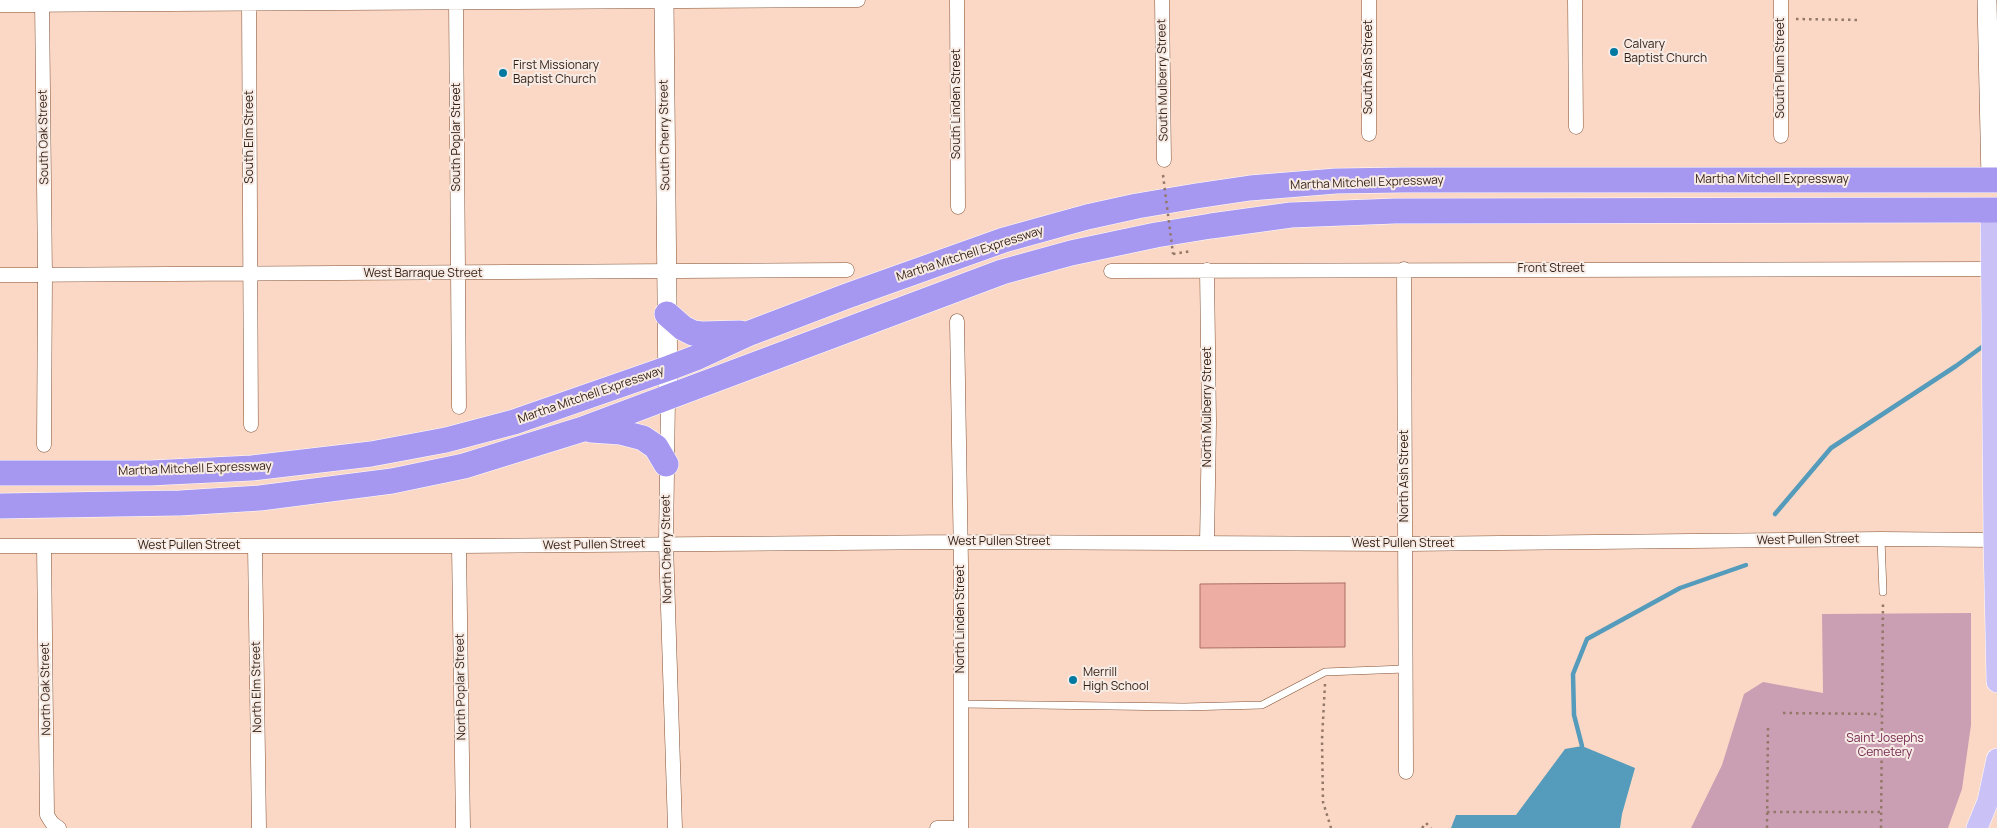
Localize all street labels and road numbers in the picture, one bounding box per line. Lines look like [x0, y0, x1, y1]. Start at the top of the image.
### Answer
street label: South Plum Street [1774, 18, 1788, 118]
street label: South Mulberry Street [1155, 19, 1171, 141]
street label: South Ash Street [1362, 20, 1376, 114]
street label: South Linden Street [950, 49, 964, 159]
street label: South Cherry Street [657, 79, 673, 191]
street label: South Poplar Street [450, 83, 464, 191]
street label: South Oak Street [36, 89, 52, 185]
street label: South Elm Street [243, 90, 257, 184]
street label: Martha Mitchell Expressway [1290, 173, 1444, 193]
street label: Martha Mitchell Expressway [1695, 173, 1849, 187]
street label: Martha Mitchell Expressway [895, 223, 1045, 285]
street label: Front Street [1518, 262, 1584, 276]
street label: West Barraque Street [363, 267, 483, 281]
street label: North Mulberry Street [1201, 347, 1215, 467]
street label: Martha Mitchell Expressway [516, 363, 666, 427]
street label: North Ash Street [1398, 430, 1412, 522]
street label: Martha Mitchell Expressway [118, 459, 272, 479]
street label: North Cherry Street [659, 494, 675, 604]
street label: West Pullen Street [1757, 532, 1859, 548]
street label: West Pullen Street [948, 535, 1050, 549]
street label: West Pullen Street [543, 537, 645, 553]
street label: West Pullen Street [1352, 537, 1454, 551]
street label: West Pullen Street [138, 539, 240, 553]
street label: North Linden Street [954, 565, 968, 673]
street label: North Poplar Street [453, 633, 469, 741]
street label: North Elm Street [249, 641, 265, 733]
street label: North Oak Street [38, 642, 54, 736]

